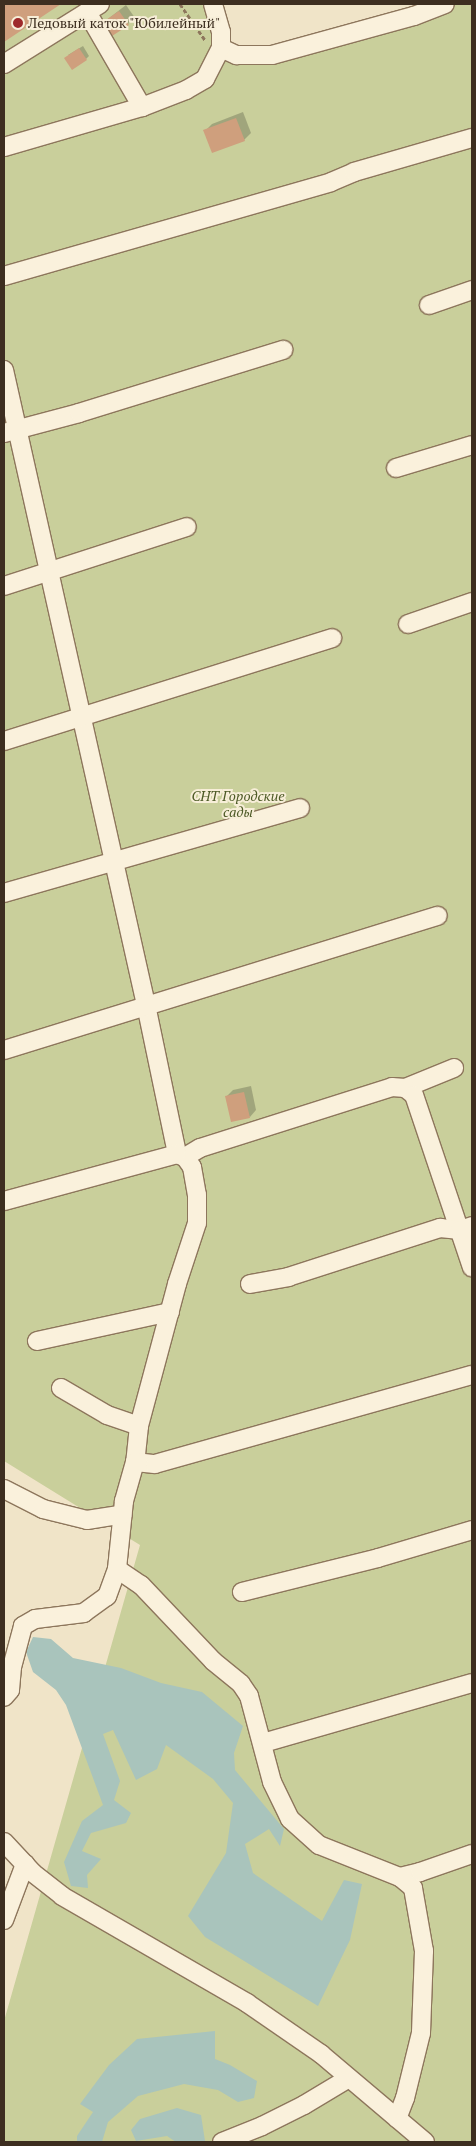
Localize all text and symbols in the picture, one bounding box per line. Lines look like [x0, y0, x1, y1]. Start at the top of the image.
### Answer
place label: Ледовый каток "Юбилейный" [28, 15, 221, 31]
marker: Ледовый каток "Юбилейный" [12, 17, 24, 29]
park label: СНТ Городские сады [191, 788, 285, 820]

